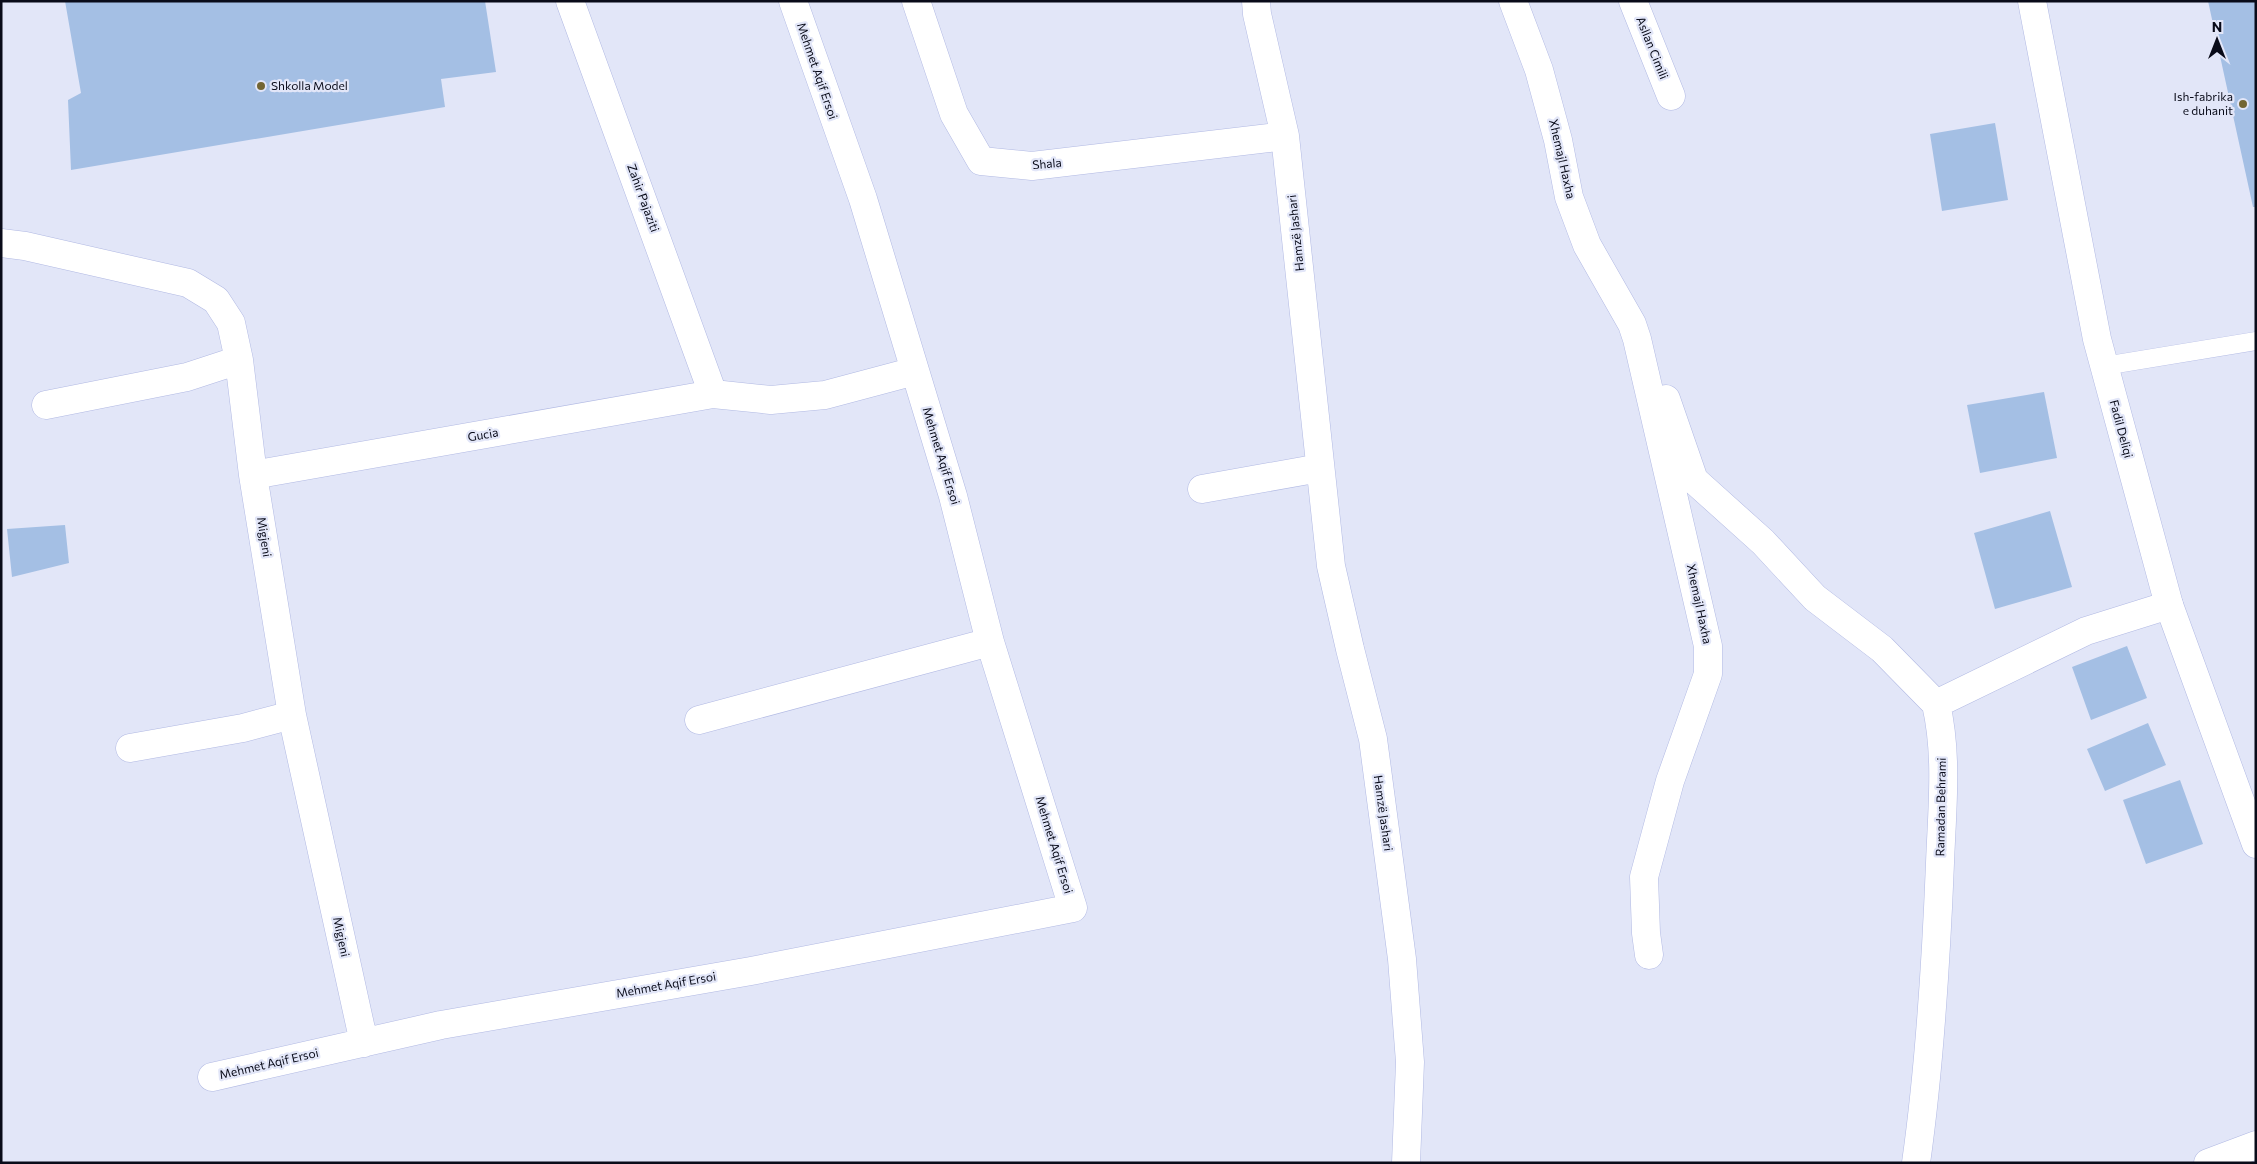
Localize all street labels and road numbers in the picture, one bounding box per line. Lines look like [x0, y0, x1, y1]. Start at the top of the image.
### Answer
street label: Asllan Cimili [1634, 14, 1672, 81]
street label: Mehmet Aqif Ersoi [795, 21, 841, 121]
street label: Xhemajl Haxha [1547, 118, 1579, 200]
street label: Shala [1032, 155, 1062, 171]
street label: Zahir Pajaziti [625, 162, 663, 234]
street label: Hamzë Jashari [1284, 194, 1307, 272]
street label: Fadil Deliqi [2107, 398, 2136, 459]
street label: Mehmet Aqif Ersoi [920, 405, 963, 506]
street label: Gucia [466, 424, 499, 444]
street label: Migjeni [255, 516, 275, 558]
street label: Xhemajl Haxha [1685, 563, 1715, 645]
street label: Ramadan Behrami [1932, 757, 1948, 857]
street label: Hamzë Jashari [1371, 774, 1396, 852]
street label: Mehmet Aqif Ersoi [1033, 794, 1076, 895]
street label: Migjeni [331, 916, 353, 958]
street label: Mehmet Aqif Ersoi [615, 968, 717, 1000]
street label: Mehmet Aqif Ersoi [218, 1045, 320, 1081]

